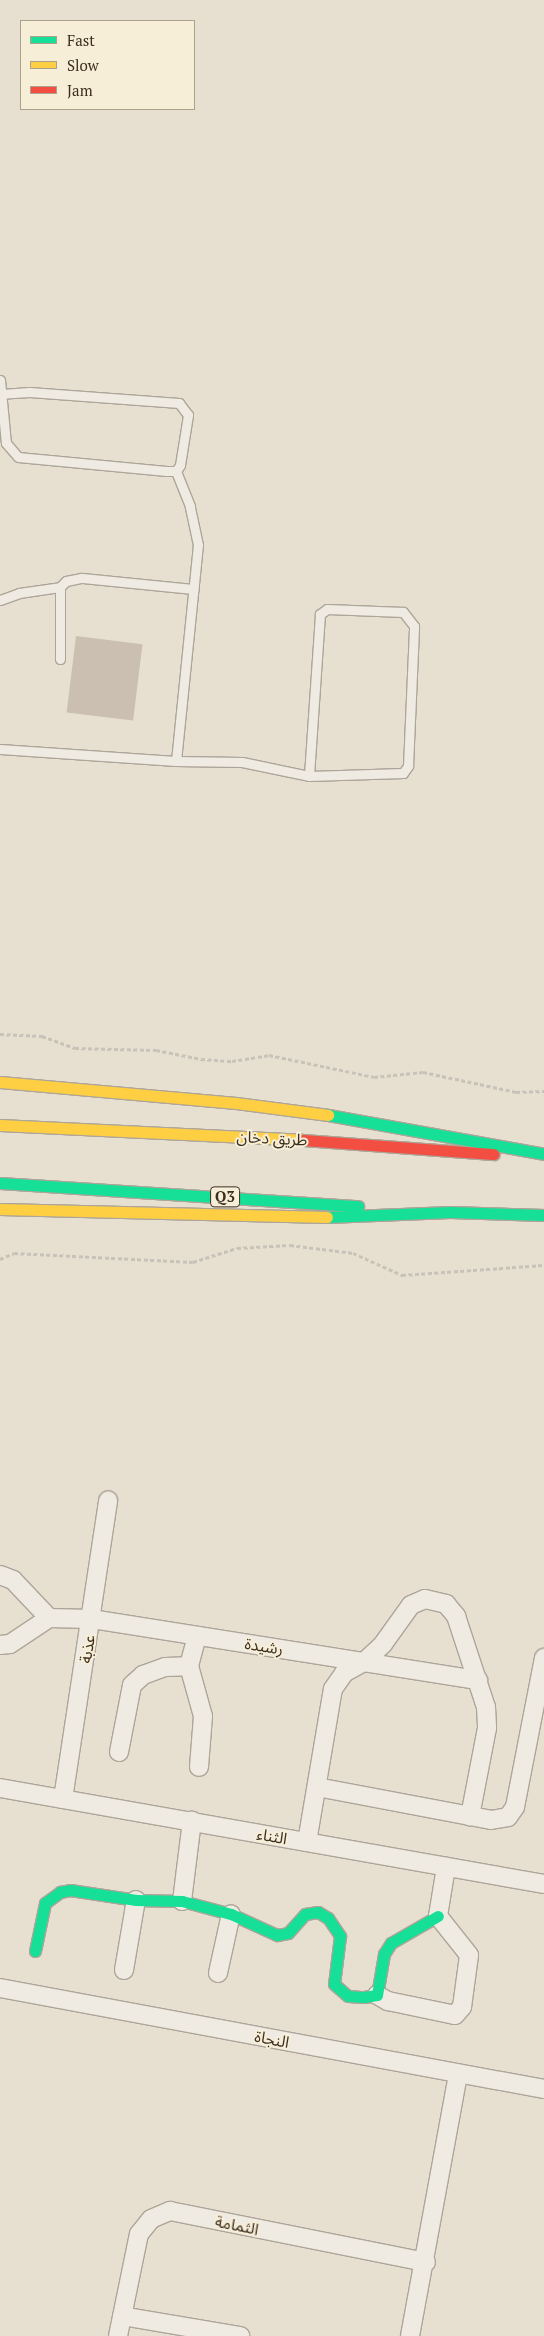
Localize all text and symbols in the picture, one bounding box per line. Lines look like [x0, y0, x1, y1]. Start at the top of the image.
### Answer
legend [20, 20, 195, 110]
text: Fast [67, 30, 95, 50]
text: Slow [67, 55, 99, 75]
text: Jam [67, 80, 93, 100]
street label: طريق دخان [236, 1127, 308, 1149]
road number: Q3 [210, 1184, 240, 1210]
street label: عذبة [75, 1633, 99, 1665]
street label: رشيدة [243, 1633, 285, 1659]
street label: الثناء [255, 1824, 289, 1848]
street label: النجاة [253, 2026, 291, 2052]
street label: الثمامة [214, 2211, 260, 2239]

